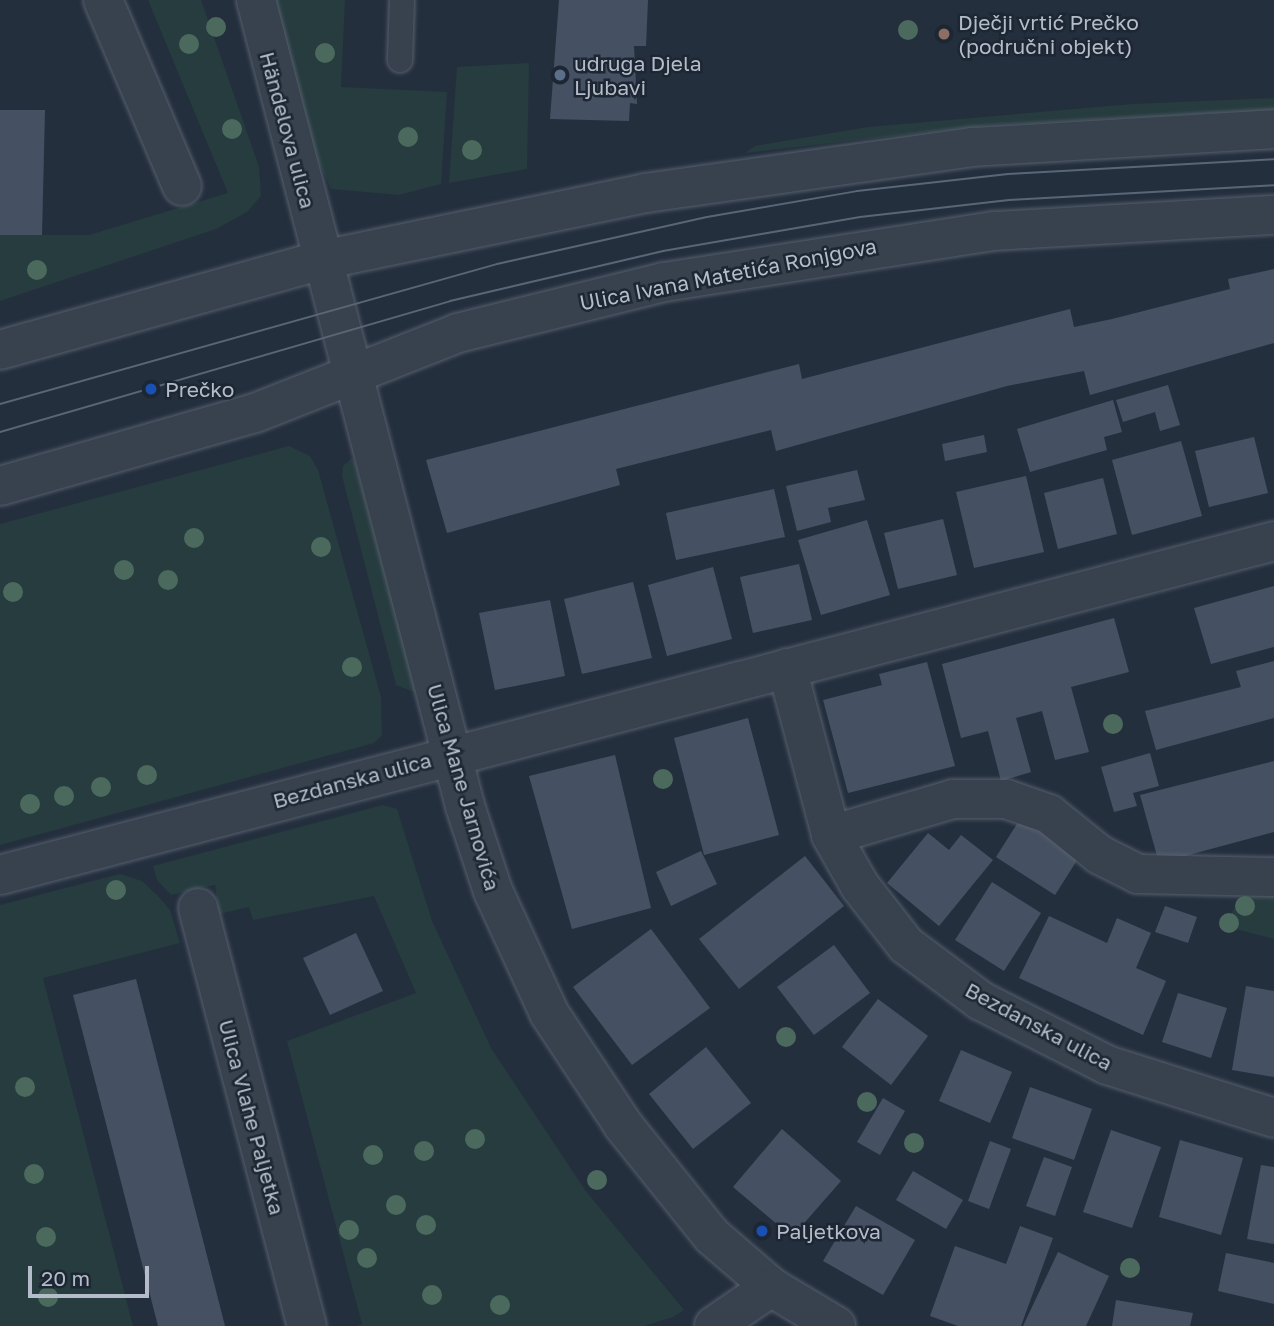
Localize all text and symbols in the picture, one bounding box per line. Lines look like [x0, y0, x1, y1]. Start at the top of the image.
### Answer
place label: Dječji vrtić Prečko (područni objekt) [958, 9, 1139, 59]
marker: Dječji vrtić Prečko (područni objekt) [936, 26, 952, 42]
street label: Händelova ulica [255, 49, 321, 211]
place label: udruga Djela Ljubavi [574, 50, 702, 100]
marker: udruga Djela Ljubavi [552, 67, 568, 83]
street label: Ulica Ivana Matetića Ronjgova [577, 233, 879, 315]
place label: Prečko [165, 376, 234, 402]
marker: Prečko [143, 381, 159, 397]
street label: Ulica Mane Jarnovića [422, 681, 506, 893]
street label: Bezdanska ulica [270, 747, 434, 813]
street label: Bezdanska ulica [961, 977, 1117, 1075]
street label: Ulica Vlahe Paljetka [214, 1017, 290, 1217]
place label: Paljetkova [776, 1218, 881, 1244]
marker: Paljetkova [754, 1223, 770, 1239]
scale bar [32, 1252, 152, 1296]
text: 20 m [41, 1265, 90, 1291]

